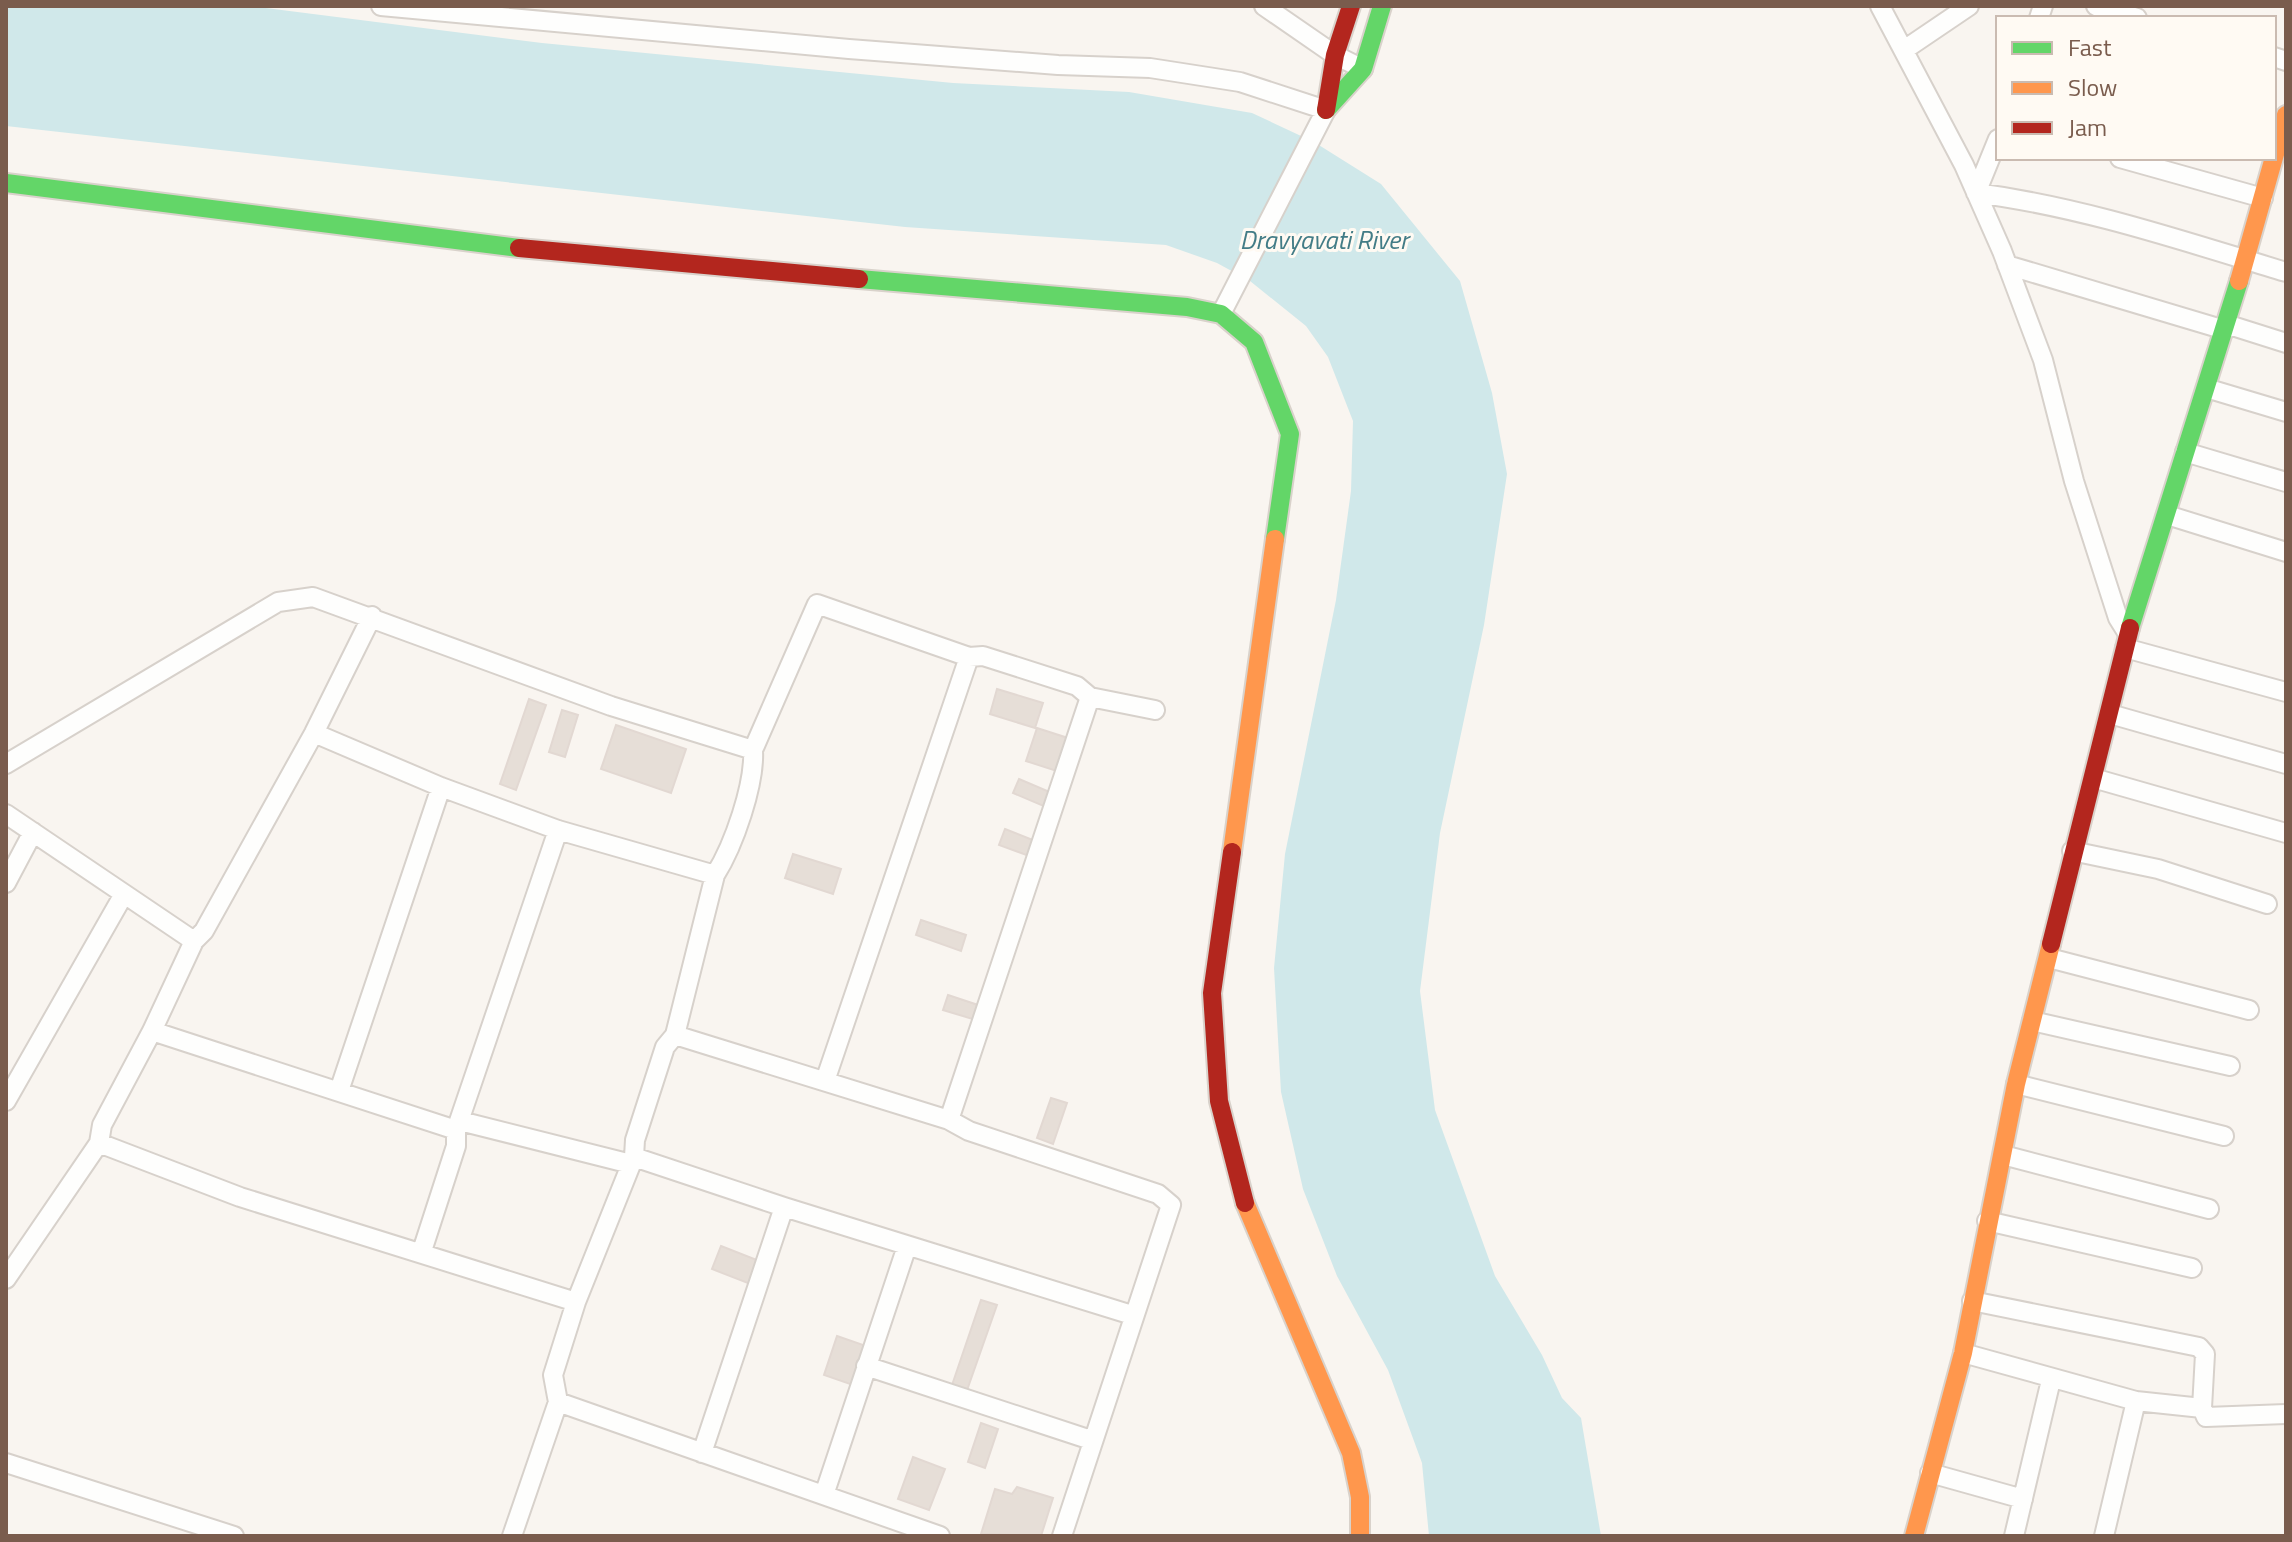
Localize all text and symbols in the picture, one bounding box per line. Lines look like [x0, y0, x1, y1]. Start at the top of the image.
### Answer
legend [1996, 16, 2276, 160]
text: Fast [2068, 29, 2112, 65]
text: Slow [2068, 69, 2117, 105]
text: Jam [2068, 109, 2107, 145]
water label: Dravyavati River [1240, 220, 1411, 259]

